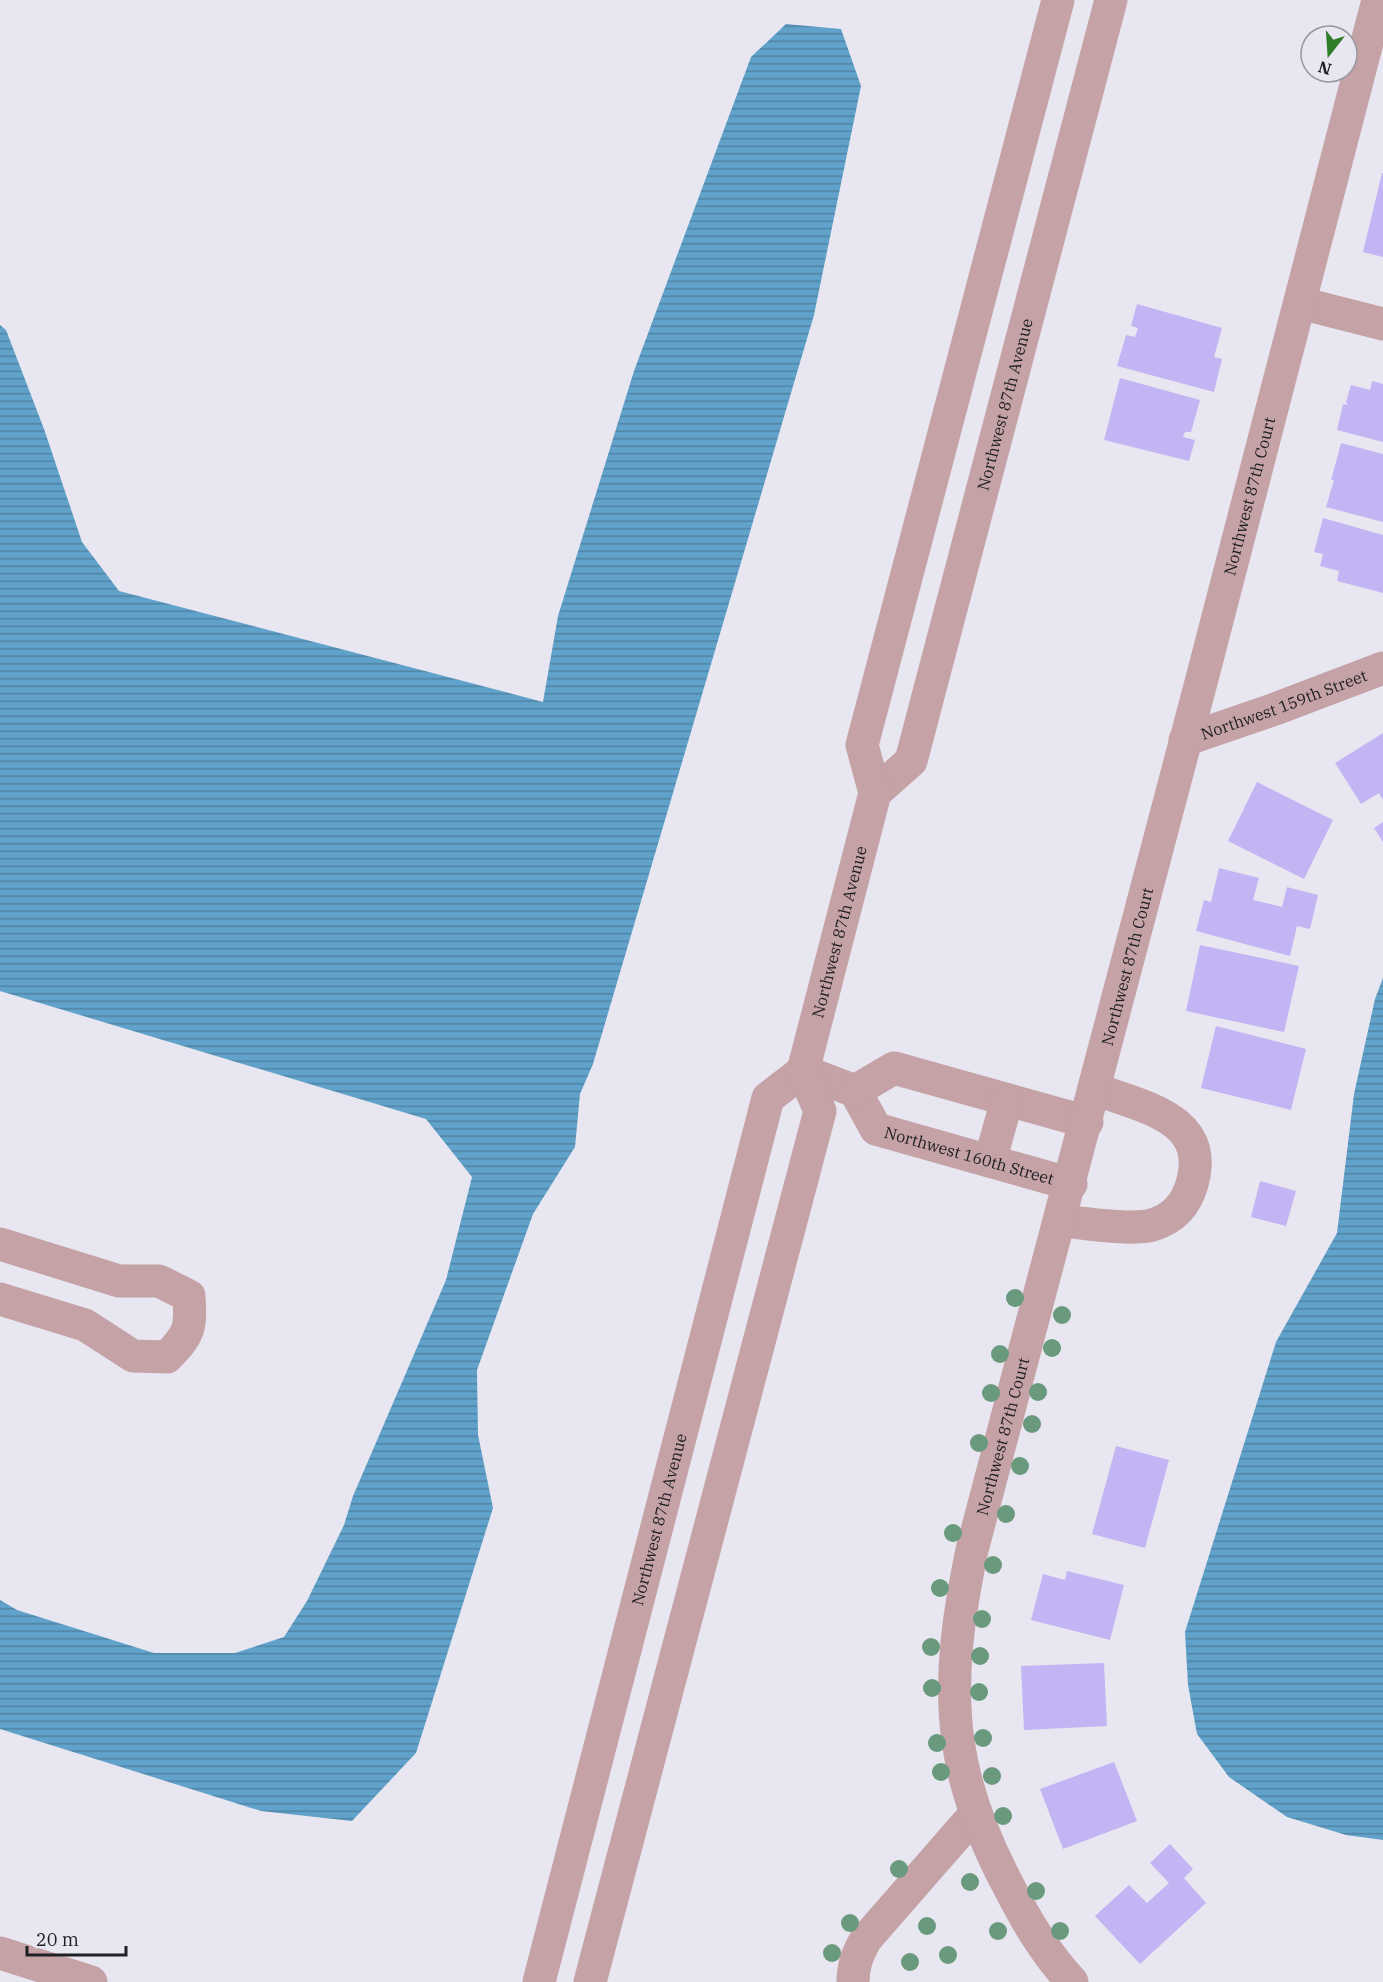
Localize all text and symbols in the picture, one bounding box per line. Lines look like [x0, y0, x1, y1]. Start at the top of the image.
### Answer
north arrow [1299, 24, 1359, 84]
text: N [1316, 57, 1334, 80]
street label: Northwest 87th Avenue [973, 316, 1037, 492]
street label: Northwest 87th Court [1219, 415, 1279, 577]
street label: Northwest 159th Street [1198, 665, 1370, 744]
street label: Northwest 87th Avenue [807, 844, 871, 1020]
street label: Northwest 87th Court [1097, 885, 1157, 1048]
street label: Northwest 160th Street [882, 1122, 1057, 1189]
street label: Northwest 87th Court [972, 1355, 1034, 1517]
street label: Northwest 87th Avenue [627, 1431, 691, 1607]
scale bar [27, 1919, 126, 1957]
text: 20 m [36, 1928, 79, 1951]

